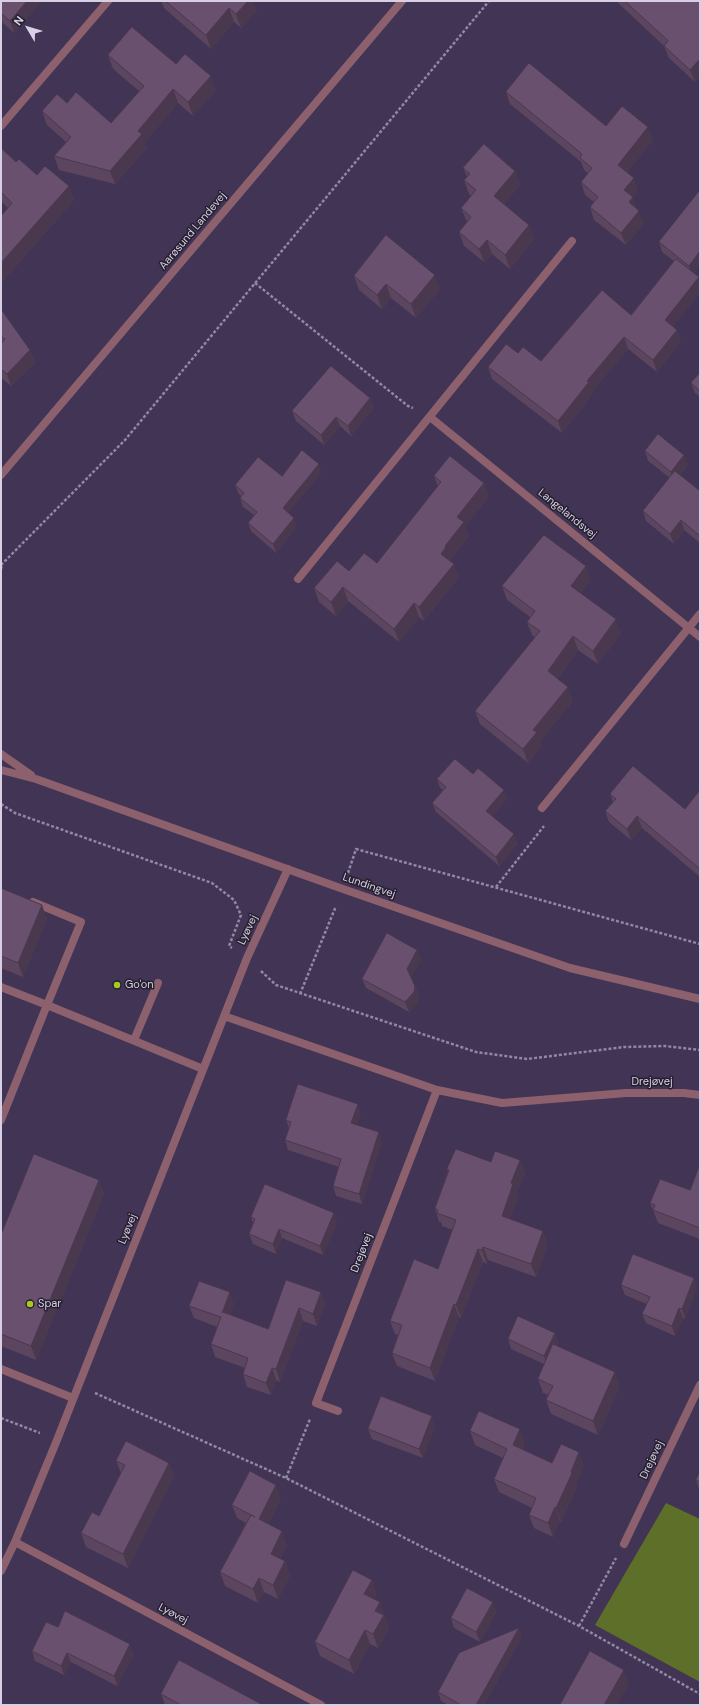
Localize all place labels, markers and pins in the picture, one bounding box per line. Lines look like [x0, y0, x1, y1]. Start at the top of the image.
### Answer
place label: Go'on [125, 978, 154, 992]
marker: Go'on [112, 980, 122, 990]
place label: Spar [38, 1297, 61, 1311]
marker: Spar [25, 1299, 35, 1309]

